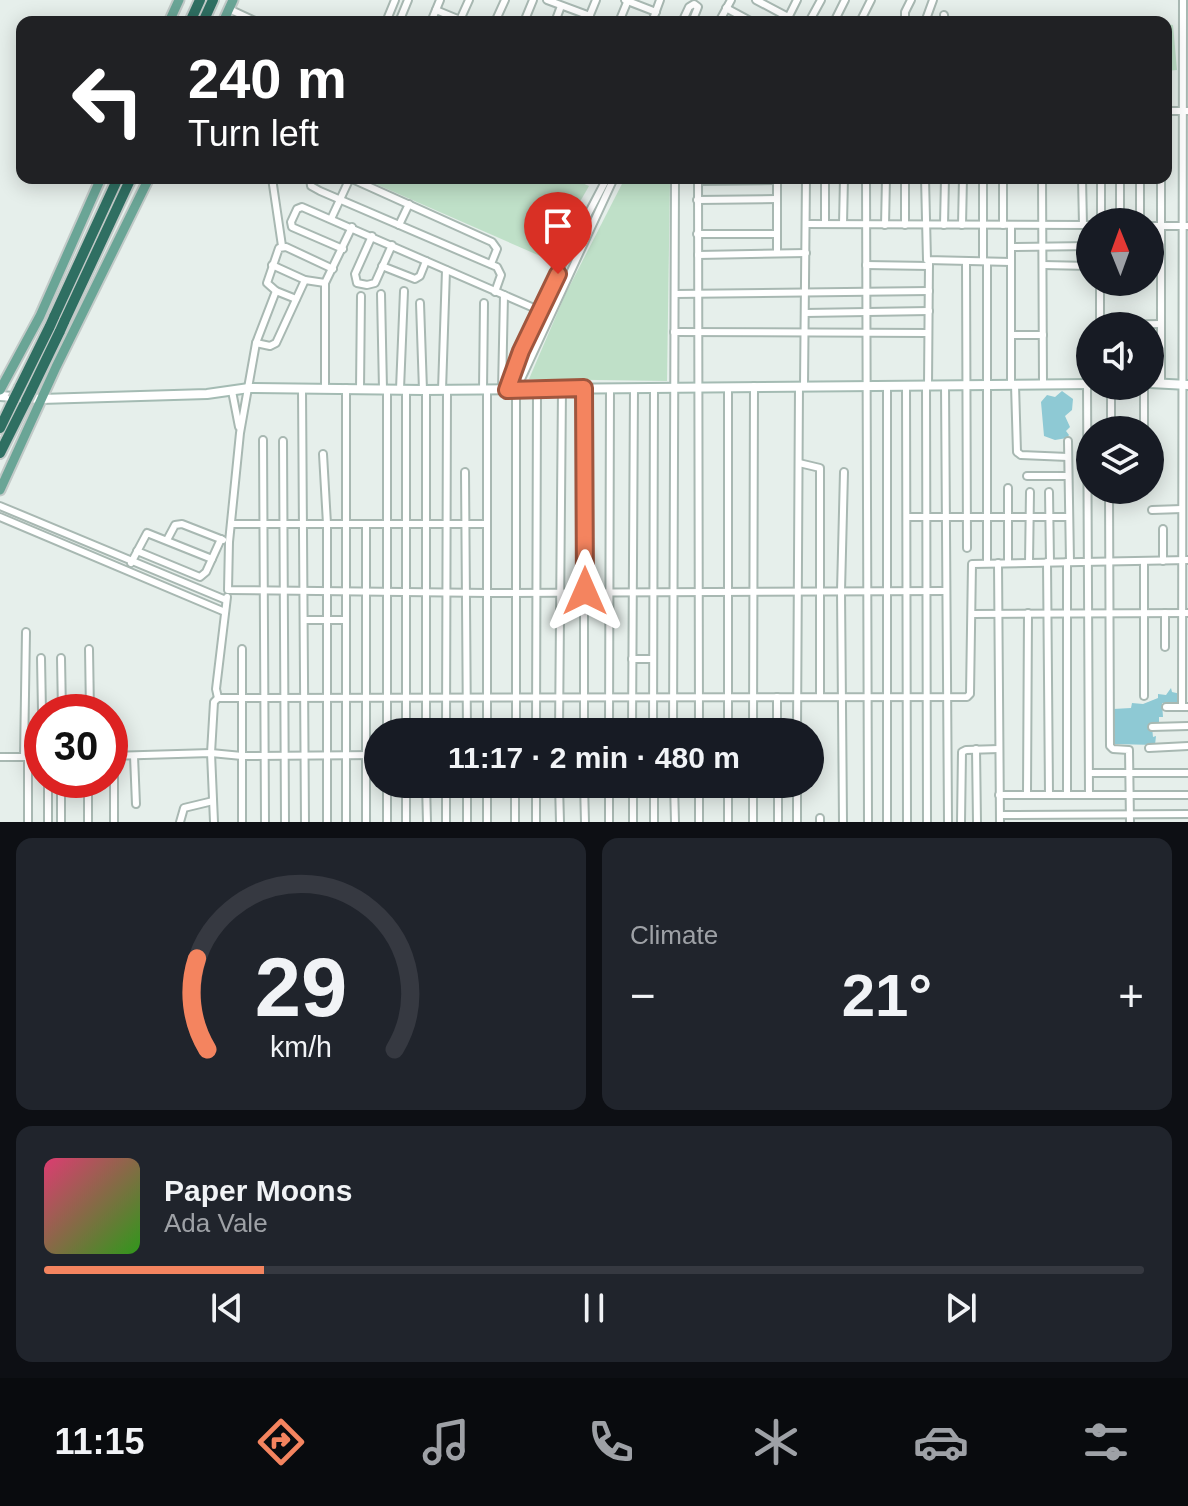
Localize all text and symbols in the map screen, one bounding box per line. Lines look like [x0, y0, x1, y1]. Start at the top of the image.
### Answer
text: 240 m [188, 47, 347, 110]
icon: left [56, 48, 160, 152]
text: Turn left [188, 113, 319, 154]
pin [524, 192, 592, 274]
icon: arrive [536, 204, 580, 248]
north arrow [1076, 208, 1164, 296]
map controls [1076, 208, 1164, 504]
button: sound [1076, 312, 1164, 400]
button: layers [1076, 416, 1164, 504]
position arrow [543, 549, 627, 633]
speed limit sign: 30 [24, 694, 128, 798]
text: 11:17 · 2 min · 480 m [448, 741, 740, 774]
text: Climate [630, 920, 718, 950]
text: 29 [255, 941, 347, 1034]
text: 21° [842, 962, 932, 1029]
text: − [630, 971, 656, 1020]
text: + [1118, 971, 1144, 1020]
text: km/h [270, 1031, 332, 1063]
text: Paper Moons [164, 1174, 352, 1207]
text: Ada Vale [164, 1208, 268, 1238]
icon: previous [205, 1286, 249, 1330]
icon: pause [572, 1286, 616, 1330]
icon: next [939, 1286, 983, 1330]
icon: directions [253, 1414, 309, 1470]
icon: music [418, 1414, 474, 1470]
icon: phone [583, 1414, 639, 1470]
icon: climate [748, 1414, 804, 1470]
icon: car [913, 1414, 969, 1470]
icon: filters [1078, 1414, 1134, 1470]
text: 11:15 [54, 1421, 145, 1462]

